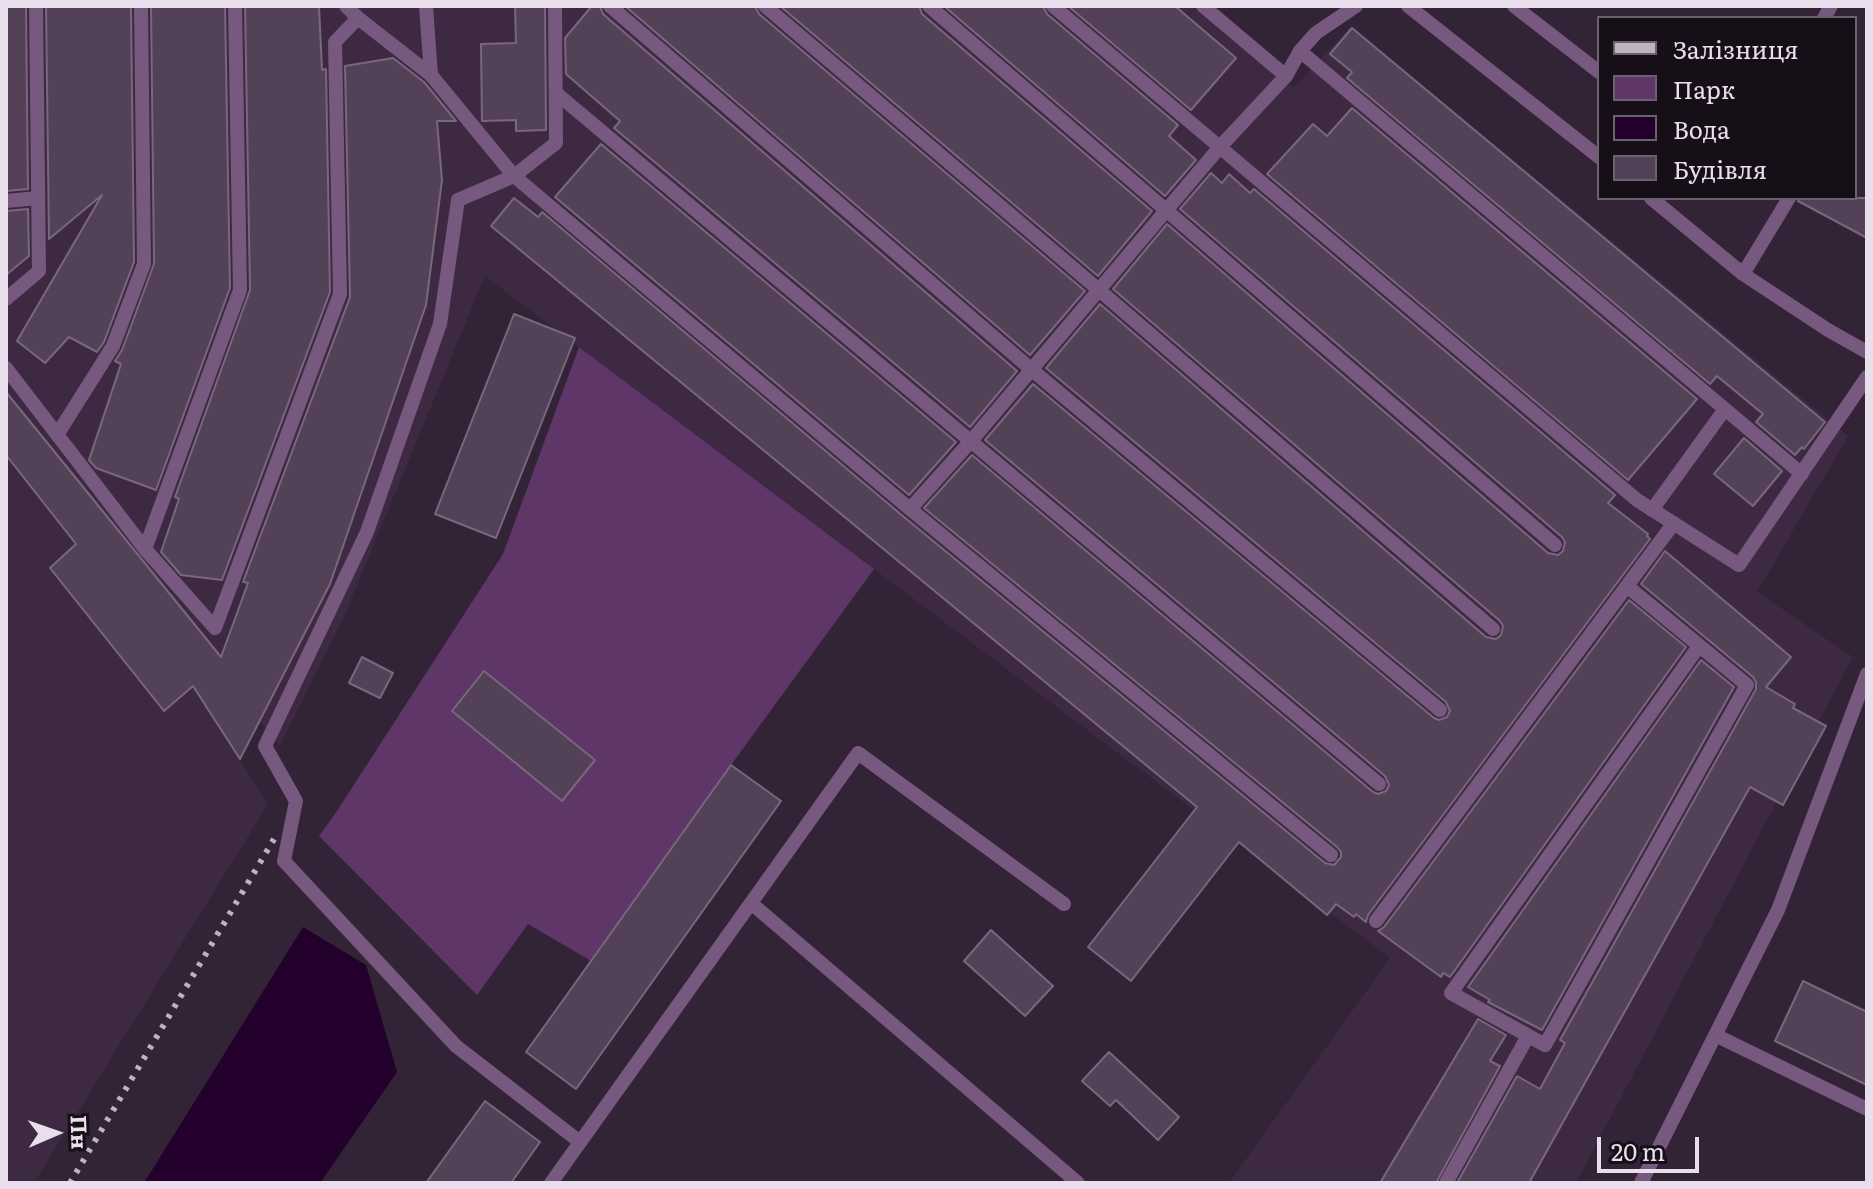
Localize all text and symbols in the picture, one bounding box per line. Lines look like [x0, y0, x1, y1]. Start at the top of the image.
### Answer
legend [1597, 16, 1857, 200]
text: Залізниця [1673, 31, 1798, 66]
text: Парк [1673, 71, 1735, 106]
text: Вода [1673, 111, 1730, 146]
text: Будівля [1673, 151, 1767, 186]
north arrow [16, 1093, 96, 1173]
text: Пн [63, 1114, 98, 1150]
scale bar [1601, 1121, 1703, 1171]
text: 20 m [1611, 1133, 1665, 1168]

